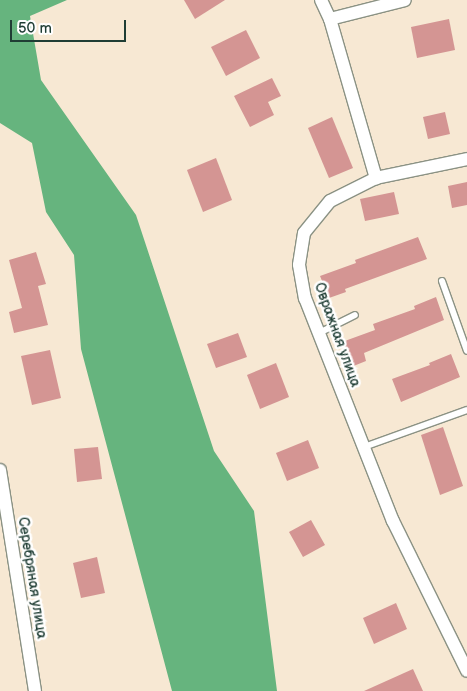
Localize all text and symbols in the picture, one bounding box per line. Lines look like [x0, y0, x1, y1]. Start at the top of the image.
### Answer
scale bar [12, 10, 129, 42]
text: 50 m [18, 19, 52, 38]
street label: Овражная улица [310, 281, 364, 389]
street label: Серебряная улица [14, 516, 50, 640]

